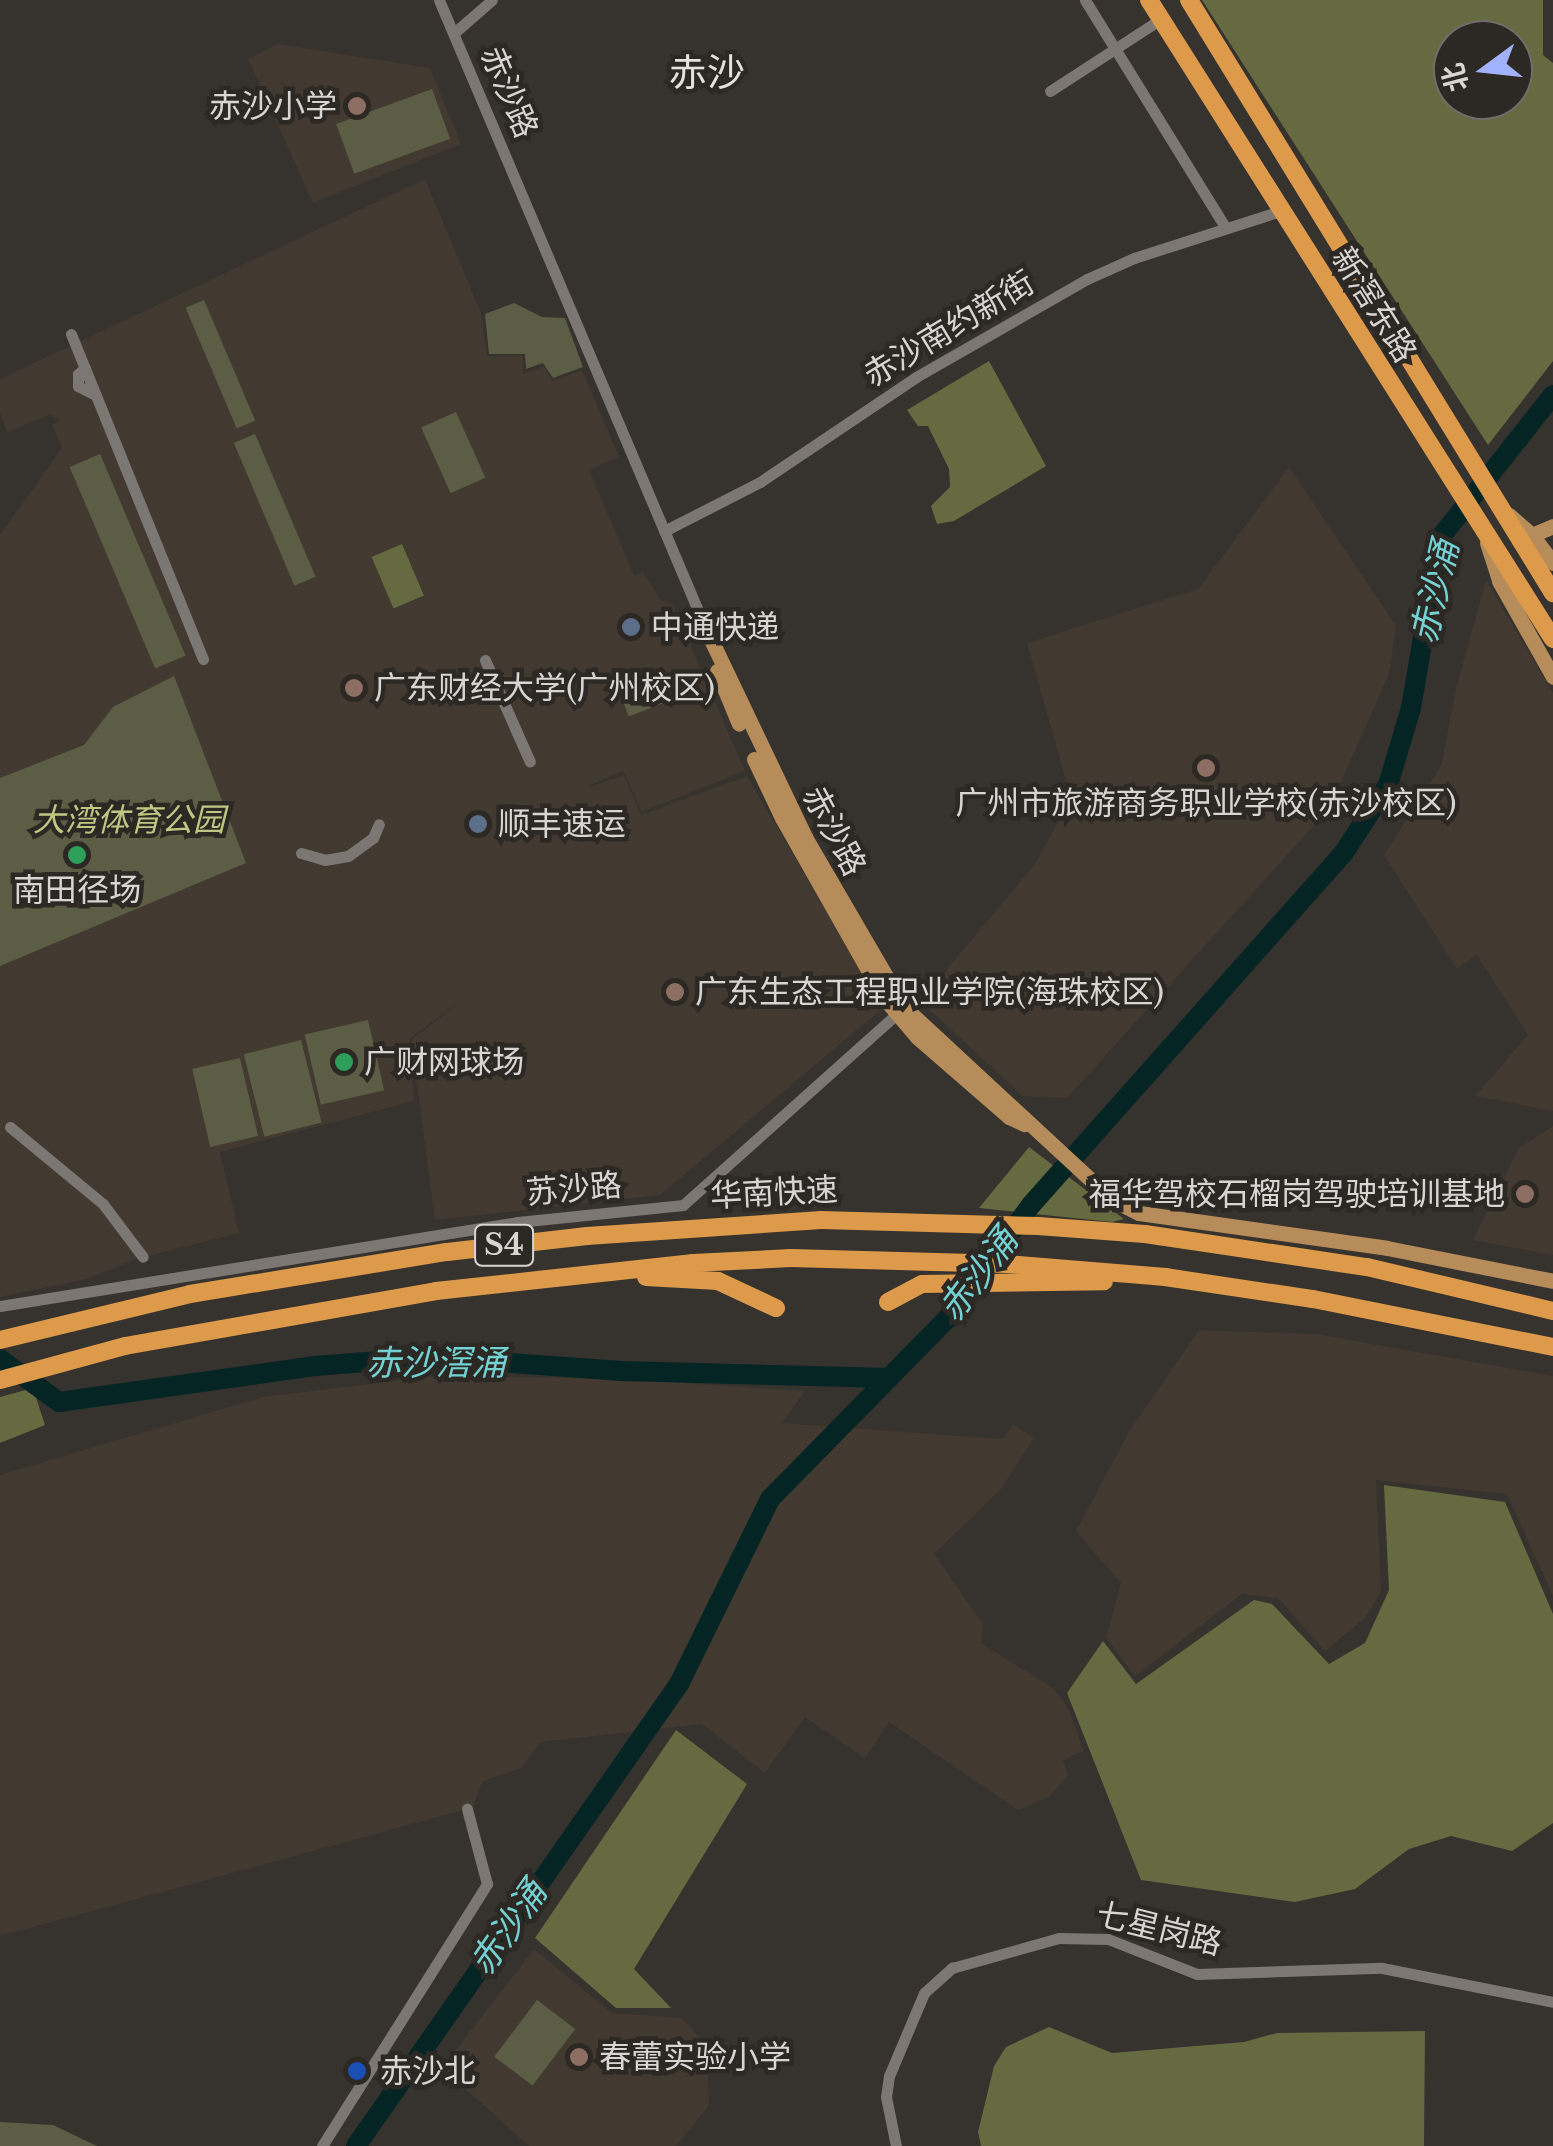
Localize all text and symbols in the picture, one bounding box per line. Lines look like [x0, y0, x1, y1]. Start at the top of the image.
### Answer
north arrow [1433, 20, 1533, 120]
street label: 赤沙路 [473, 40, 545, 144]
district label: 赤沙 [669, 50, 745, 96]
text: 北 [1435, 59, 1476, 95]
place label: 赤沙小学 [209, 87, 337, 125]
marker: 赤沙小学 [346, 95, 368, 117]
street label: 新滘东路 [1324, 241, 1424, 369]
street label: 赤沙南约新街 [857, 263, 1041, 395]
water label: 赤沙涌 [1403, 536, 1467, 648]
place label: 中通快递 [651, 608, 779, 646]
marker: 中通快递 [620, 616, 642, 638]
place label: 广东财经大学(广州校区) [374, 669, 715, 707]
marker: 广东财经大学(广州校区) [343, 677, 365, 699]
marker: 广州市旅游商务职业学校(赤沙校区) [1195, 757, 1217, 779]
street label: 赤沙路 [795, 780, 873, 882]
place label: 广州市旅游商务职业学校(赤沙校区) [955, 784, 1457, 822]
park label: 大湾体育公园 [33, 801, 225, 839]
place label: 顺丰速运 [498, 805, 626, 843]
marker: 顺丰速运 [467, 813, 489, 835]
marker: 南田径场 [66, 844, 88, 866]
place label: 南田径场 [13, 871, 141, 909]
place label: 广东生态工程职业学院(海珠校区) [695, 973, 1164, 1011]
marker: 广东生态工程职业学院(海珠校区) [664, 981, 686, 1003]
place label: 广财网球场 [364, 1043, 524, 1081]
marker: 广财网球场 [333, 1051, 355, 1073]
street label: 苏沙路 [525, 1166, 623, 1212]
street label: 华南快速 [709, 1170, 839, 1216]
place label: 福华驾校石榴岗驾驶培训基地 [1089, 1175, 1505, 1213]
marker: 福华驾校石榴岗驾驶培训基地 [1514, 1183, 1536, 1205]
road number: S4 [474, 1220, 534, 1270]
water label: 赤沙涌 [930, 1220, 1026, 1330]
water label: 赤沙滘涌 [366, 1342, 506, 1384]
water label: 赤沙涌 [461, 1873, 555, 1983]
street label: 七星岗路 [1092, 1895, 1226, 1963]
place label: 春蕾实验小学 [599, 2038, 791, 2076]
marker: 春蕾实验小学 [568, 2046, 590, 2068]
place label: 赤沙北 [380, 2052, 476, 2090]
marker: 赤沙北 [344, 2058, 370, 2084]

